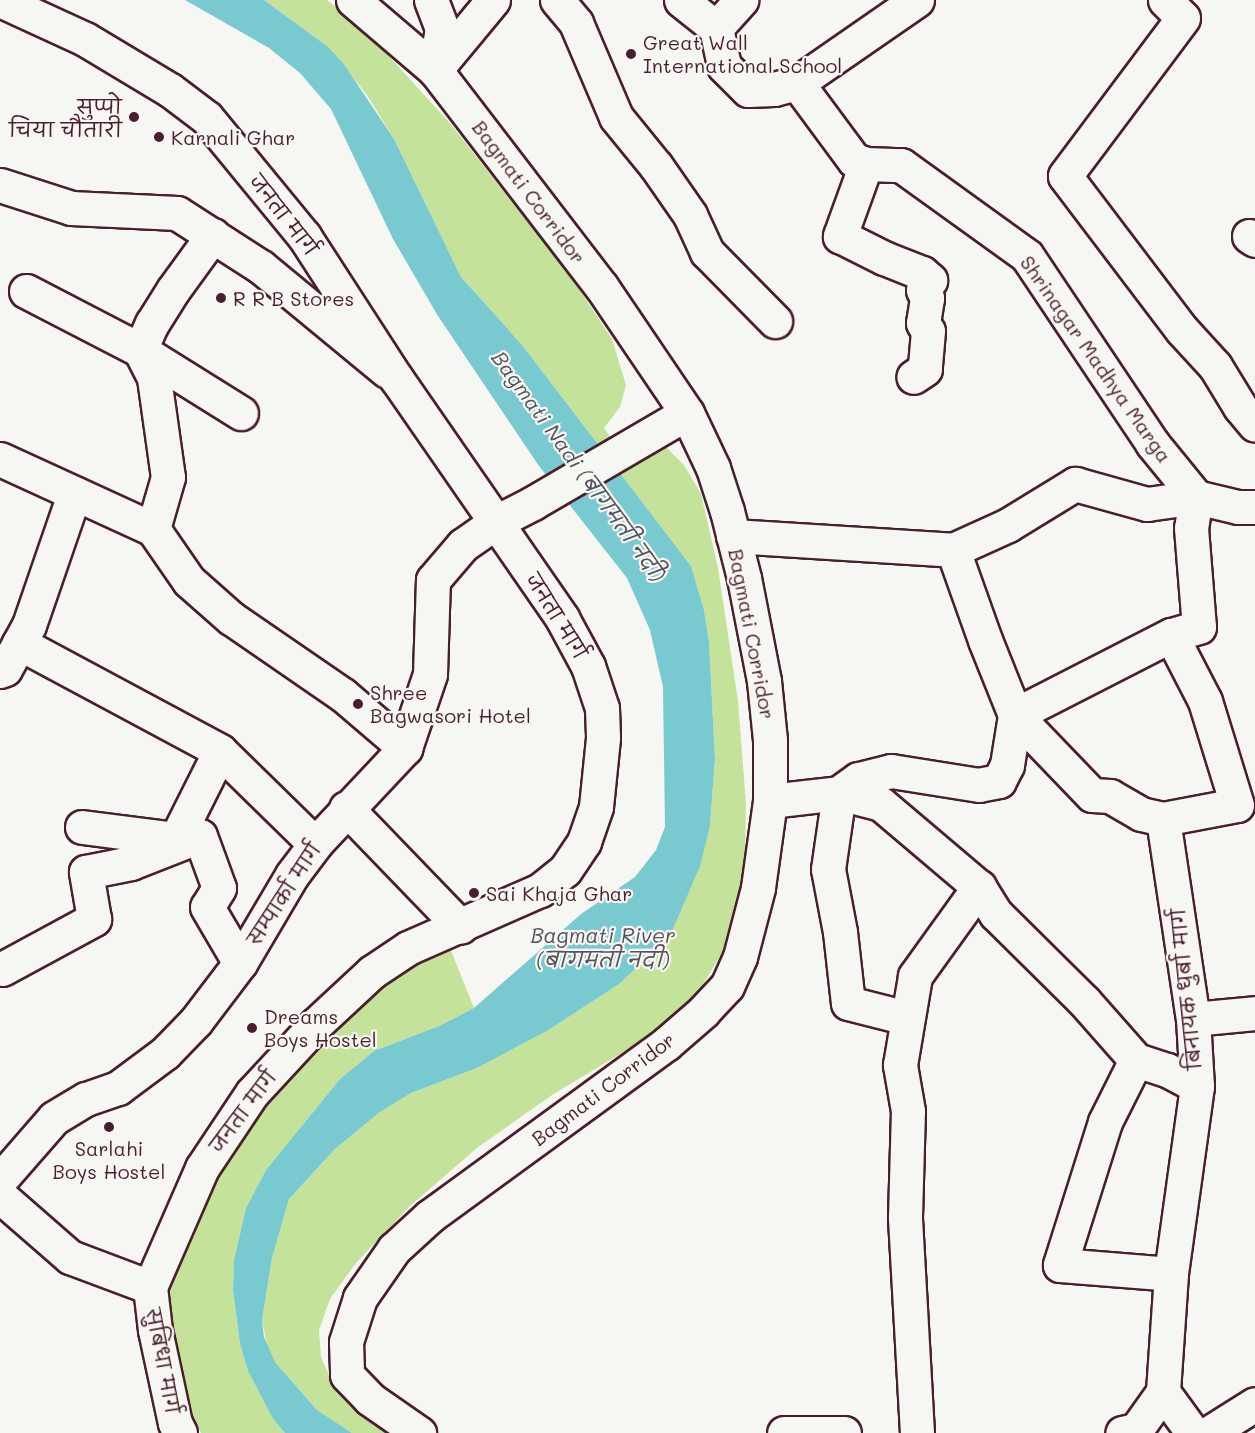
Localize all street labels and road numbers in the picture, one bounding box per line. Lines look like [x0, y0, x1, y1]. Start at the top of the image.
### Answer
street label: Bagmati Corridor [467, 116, 591, 268]
street label: जनता मार्ग [245, 170, 323, 260]
street label: Shrinagar Madhya Marga [1015, 251, 1177, 467]
street label: Bagmati Corridor [724, 547, 780, 721]
street label: जनता मार्ग [521, 569, 593, 663]
street label: सम्पार्का मार्ग [242, 838, 326, 950]
street label: बिनायक धुर्बा मार्ग [1166, 907, 1206, 1071]
street label: Bagmati Corridor [527, 1027, 679, 1151]
street label: जनता मार्ग [204, 1065, 282, 1157]
street label: सुबिधा मार्ग [141, 1306, 185, 1416]

